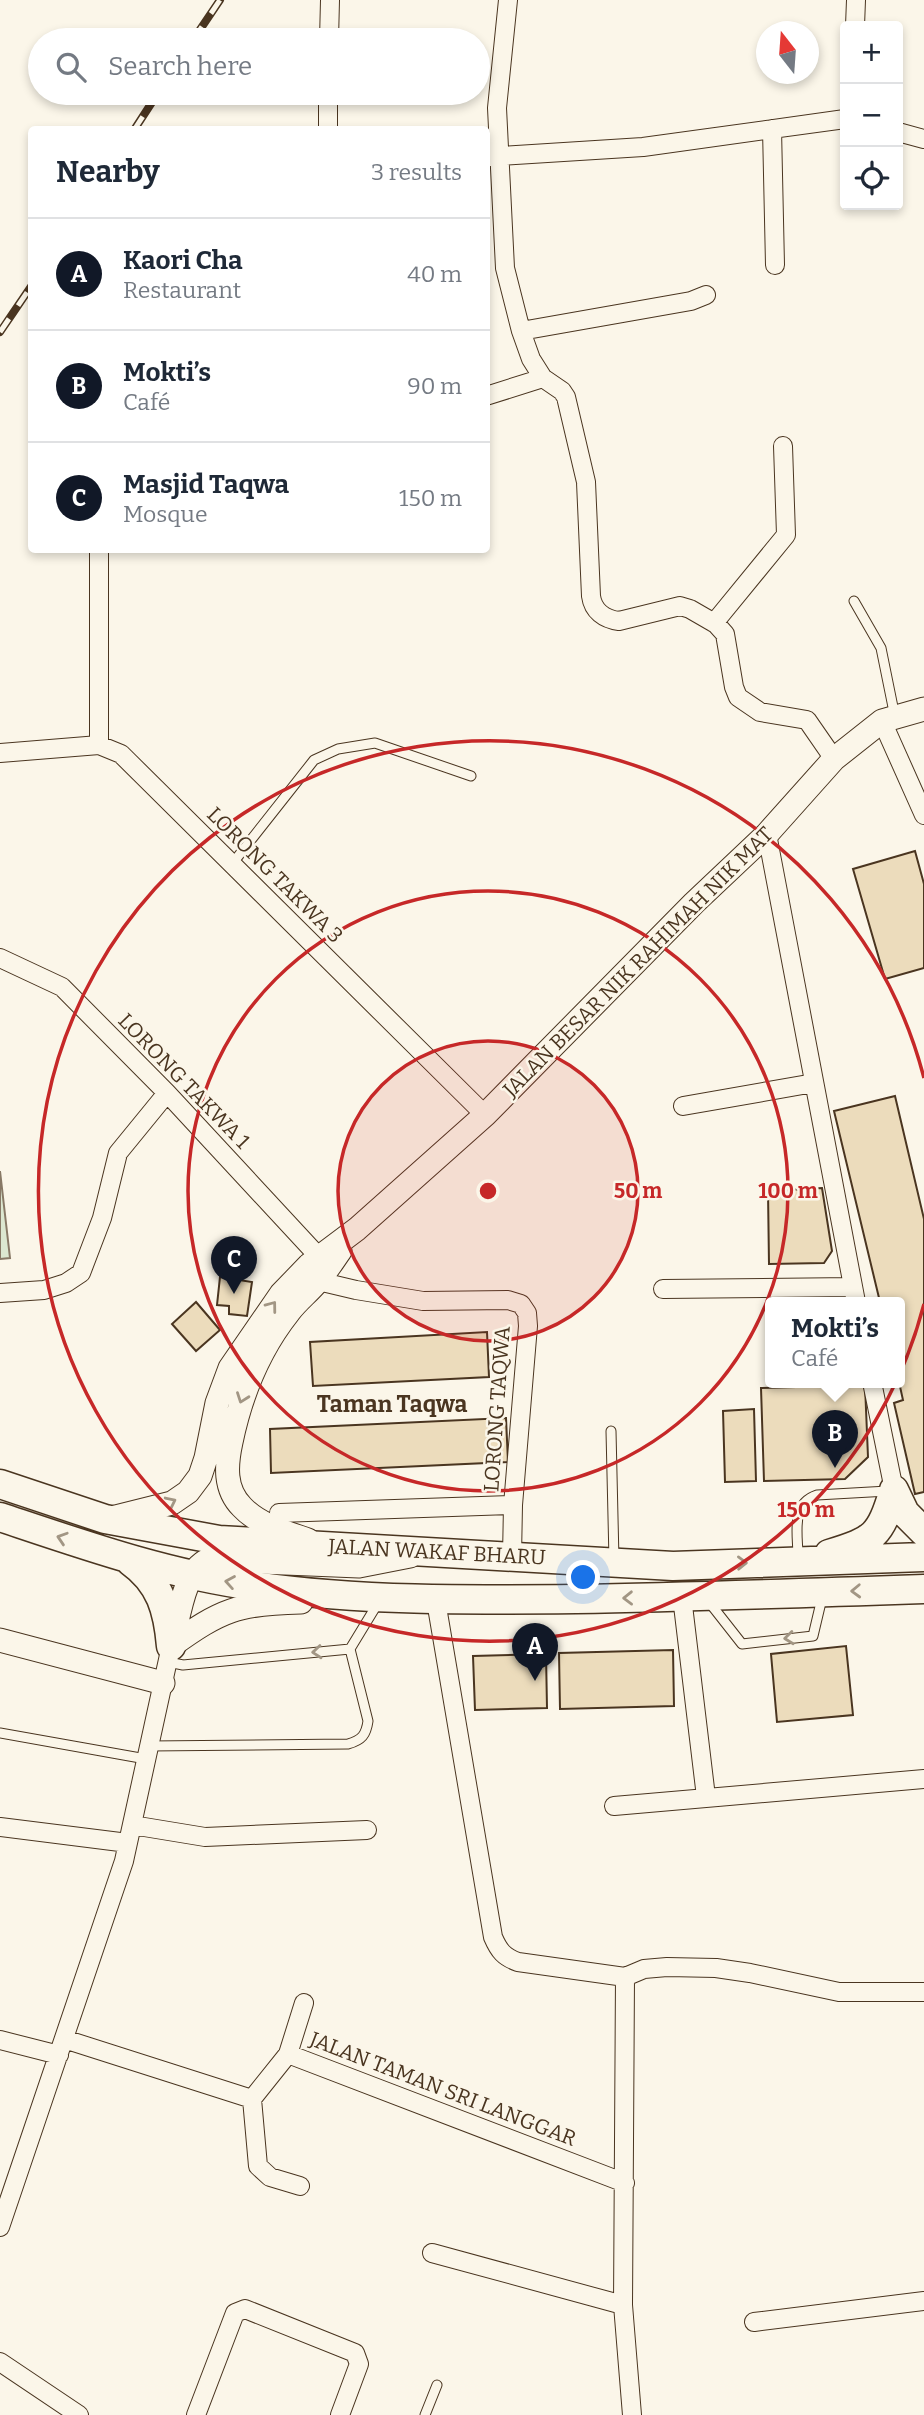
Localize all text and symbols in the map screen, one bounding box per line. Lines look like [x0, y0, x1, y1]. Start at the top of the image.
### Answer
north arrow [756, 21, 819, 84]
map controls [840, 21, 903, 210]
button: + [840, 21, 903, 84]
search box [28, 28, 490, 105]
icon: search [52, 48, 90, 86]
text: Search here [108, 51, 252, 82]
button: − [840, 84, 903, 147]
button: locate [840, 147, 903, 210]
text: Nearby [56, 154, 160, 190]
text: 3 results [371, 158, 462, 186]
text: Kaori Cha [123, 245, 243, 276]
text: A [71, 260, 87, 288]
text: 40 m [407, 260, 462, 288]
text: Restaurant [123, 276, 241, 304]
text: Mokti’s [123, 357, 211, 388]
text: B [72, 372, 86, 400]
text: 90 m [407, 372, 462, 400]
text: Café [123, 388, 170, 416]
text: Masjid Taqwa [123, 469, 289, 500]
text: C [72, 484, 86, 512]
text: 150 m [399, 484, 462, 512]
text: Mosque [123, 500, 207, 528]
street label: LORONG TAKWA 3 [202, 802, 348, 948]
street label: JALAN BESAR NIK RAHIMAH NIK MAT [497, 821, 779, 1103]
street label: LORONG TAKWA 1 [113, 1008, 256, 1154]
text: 50 m [614, 1178, 662, 1204]
text: 100 m [758, 1178, 818, 1204]
centre of rings [476, 1179, 500, 1203]
pin: C [211, 1236, 257, 1294]
popup [765, 1297, 905, 1388]
one-way arrow [264, 1301, 277, 1314]
text: Mokti’s [791, 1313, 879, 1344]
street label: LORONG TAQWA [478, 1325, 516, 1493]
text: Café [791, 1344, 838, 1372]
district label: Taman Taqwa [317, 1390, 467, 1418]
one-way arrow [236, 1391, 250, 1403]
pin: B [812, 1410, 858, 1468]
one-way arrow [164, 1496, 176, 1510]
text: 150 m [777, 1497, 835, 1523]
one-way arrow [57, 1532, 69, 1546]
street label: JALAN WAKAF BHARU [327, 1533, 547, 1571]
one-way arrow [736, 1556, 747, 1571]
your location [566, 1560, 600, 1594]
one-way arrow [225, 1575, 236, 1590]
one-way arrow [850, 1584, 861, 1599]
one-way arrow [623, 1590, 633, 1606]
pin: A [512, 1623, 558, 1681]
one-way arrow [784, 1631, 795, 1646]
one-way arrow [311, 1645, 323, 1660]
street label: JALAN TAMAN SRI LANGGAR [305, 2026, 580, 2152]

